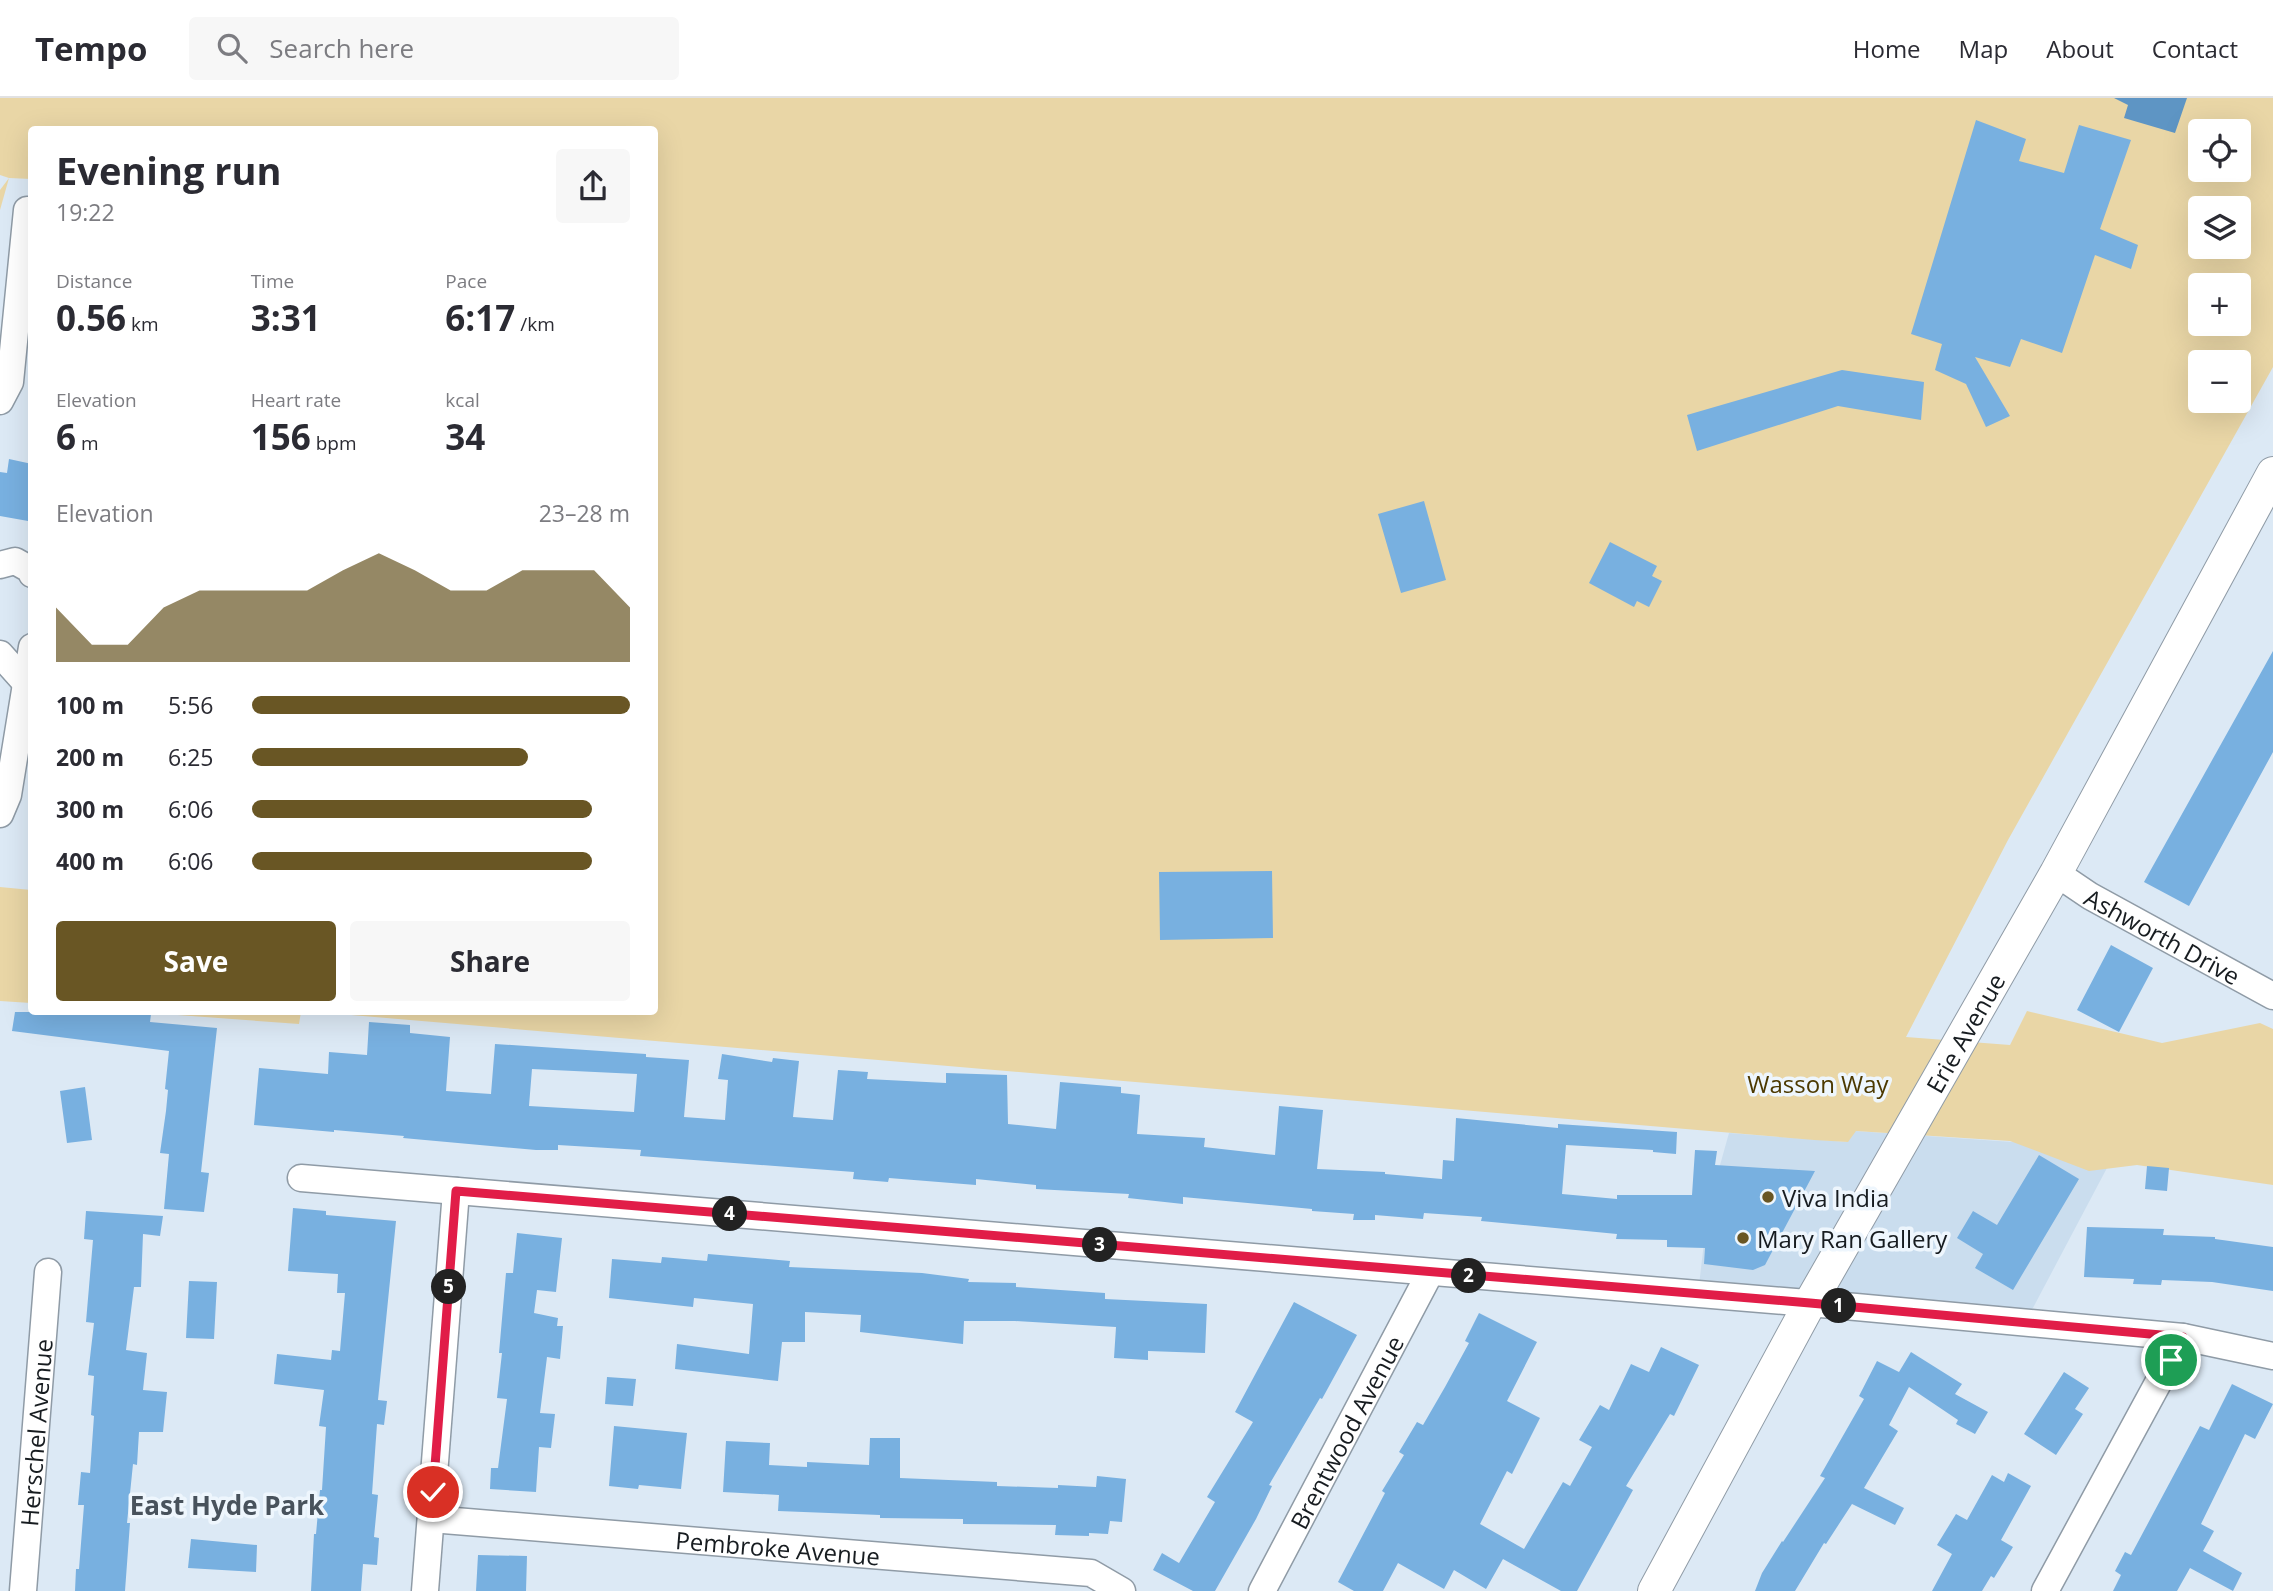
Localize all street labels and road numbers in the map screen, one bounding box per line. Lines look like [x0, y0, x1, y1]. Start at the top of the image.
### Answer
street label: Ashworth Drive [2079, 880, 2246, 992]
street label: Erie Avenue [1917, 967, 2012, 1098]
street label: Brentwood Avenue [1281, 1329, 1411, 1534]
street label: Herschel Avenue [12, 1337, 59, 1528]
street label: Pembroke Avenue [674, 1523, 881, 1572]

